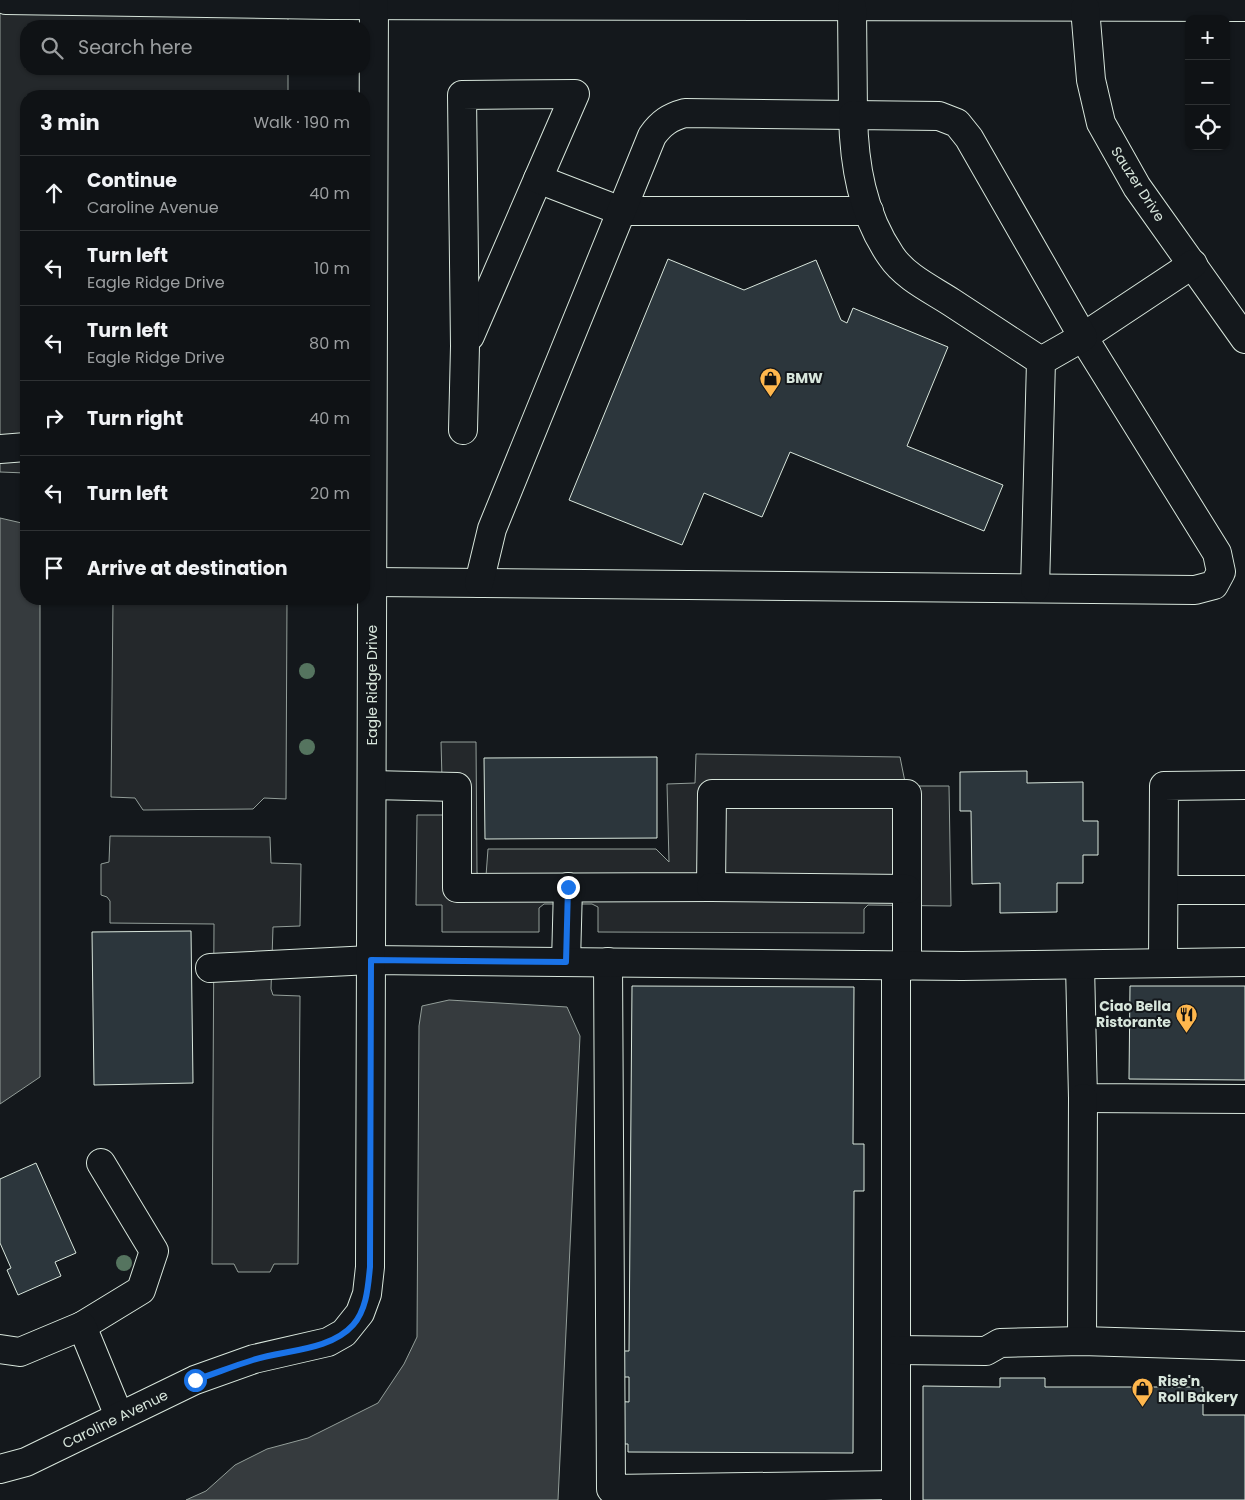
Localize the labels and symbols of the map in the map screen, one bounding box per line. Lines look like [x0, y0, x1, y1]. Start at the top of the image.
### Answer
street label: Sauzer Drive [1106, 143, 1170, 226]
shop icon: BMW [758, 366, 782, 397]
place label: BMW [786, 368, 823, 388]
street label: Eagle Ridge Drive [362, 624, 382, 745]
route end [557, 876, 580, 899]
place label: Ciao Bella Ristorante [1096, 996, 1171, 1032]
restaurant icon: Ciao Bella Ristorante [1175, 1002, 1199, 1033]
route start [184, 1369, 207, 1392]
place label: Rise'n Roll Bakery [1158, 1371, 1238, 1407]
shop icon: Rise'n Roll Bakery [1130, 1377, 1154, 1408]
street label: Caroline Avenue [59, 1385, 171, 1453]

